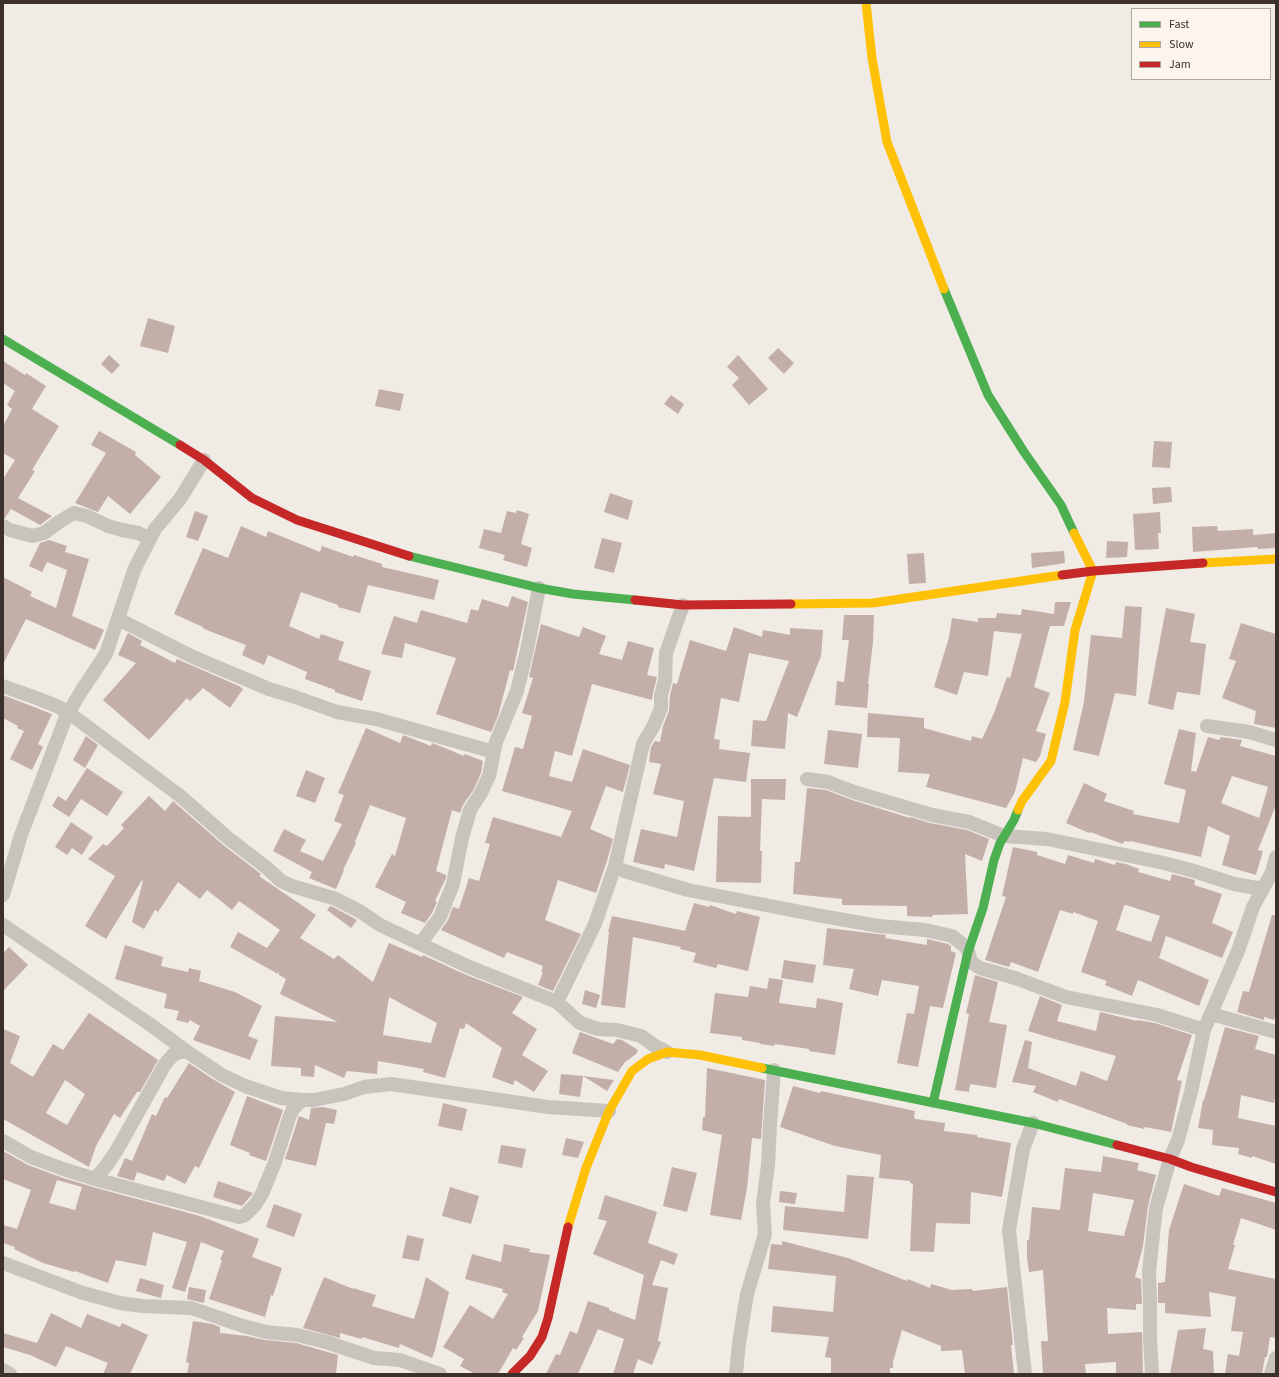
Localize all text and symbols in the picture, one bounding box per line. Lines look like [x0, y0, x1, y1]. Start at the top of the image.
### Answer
legend [1131, 8, 1271, 80]
text: Fast [1169, 16, 1189, 33]
text: Slow [1169, 36, 1194, 53]
text: Jam [1169, 56, 1191, 73]

